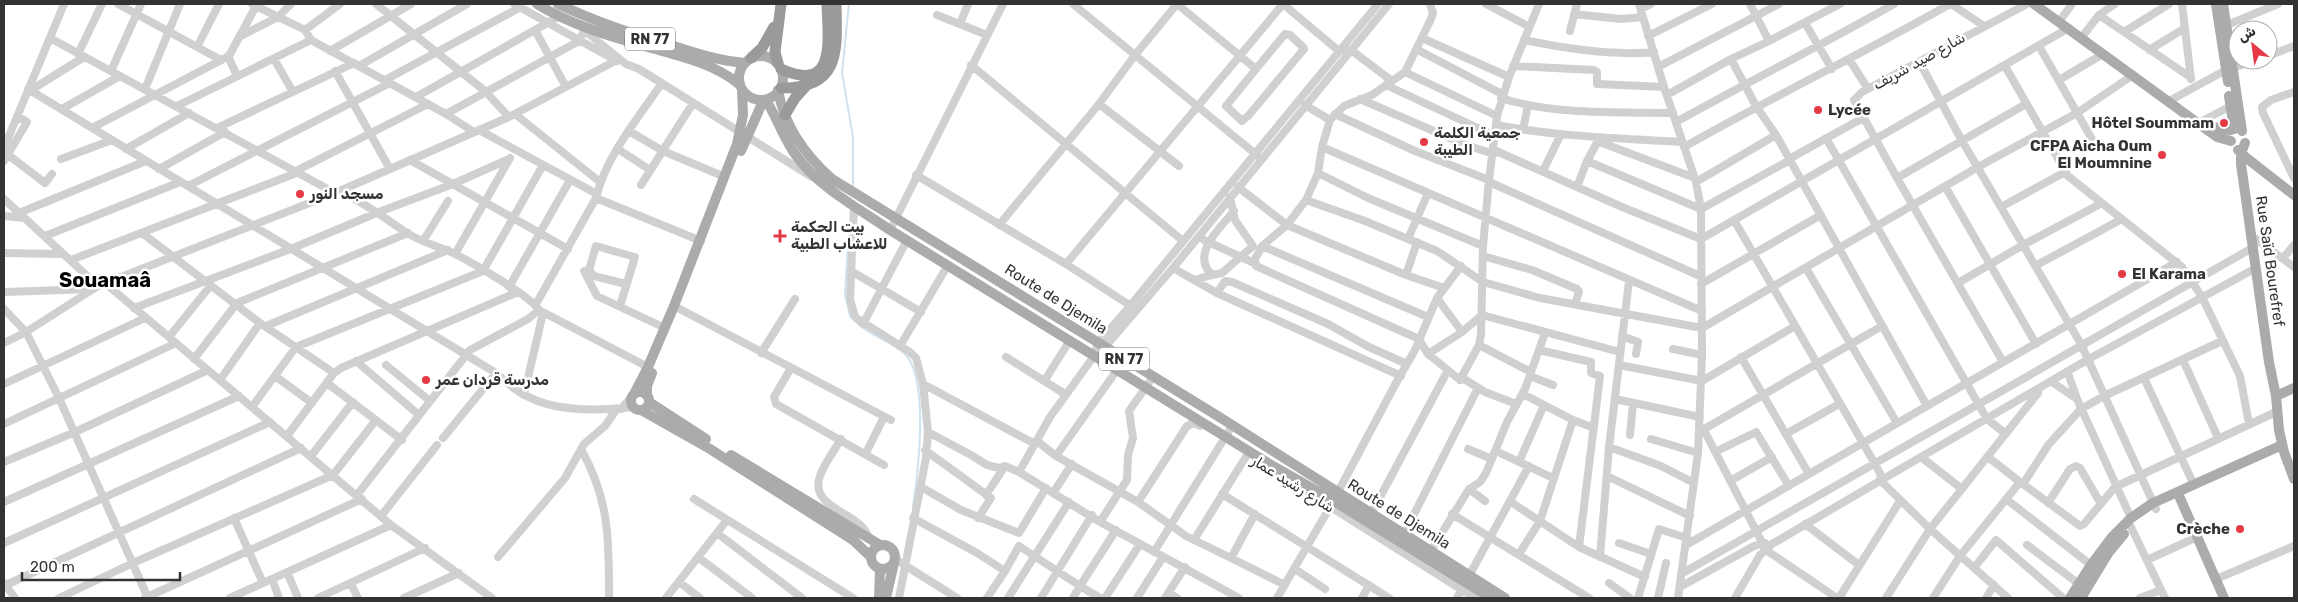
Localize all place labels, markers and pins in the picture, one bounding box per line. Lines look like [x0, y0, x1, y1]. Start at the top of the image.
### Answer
place label: Lycée [1828, 101, 1871, 119]
marker: Lycée [1812, 104, 1824, 116]
place label: Hôtel Soummam [2091, 114, 2214, 132]
marker: Hôtel Soummam [2218, 117, 2230, 129]
place label: جمعية الكلمة الطيبة [1434, 124, 1521, 159]
marker: جمعية الكلمة الطيبة [1418, 136, 1430, 148]
place label: CFPA Aicha Oum El Moumnine [2030, 137, 2152, 172]
marker: CFPA Aicha Oum El Moumnine [2156, 149, 2168, 161]
place label: مسجد النور [309, 185, 384, 203]
marker: مسجد النور [294, 188, 306, 200]
place label: بيت الحكمة للاعشاب الطبية [791, 218, 888, 253]
marker: بيت الحكمة للاعشاب الطبية [773, 229, 787, 243]
place label: El Karama [2132, 265, 2206, 283]
marker: El Karama [2116, 268, 2128, 280]
place label: مدرسة قردان عمر [435, 371, 549, 389]
marker: مدرسة قردان عمر [420, 374, 432, 386]
place label: Crèche [2176, 520, 2230, 538]
marker: Crèche [2234, 523, 2246, 535]

